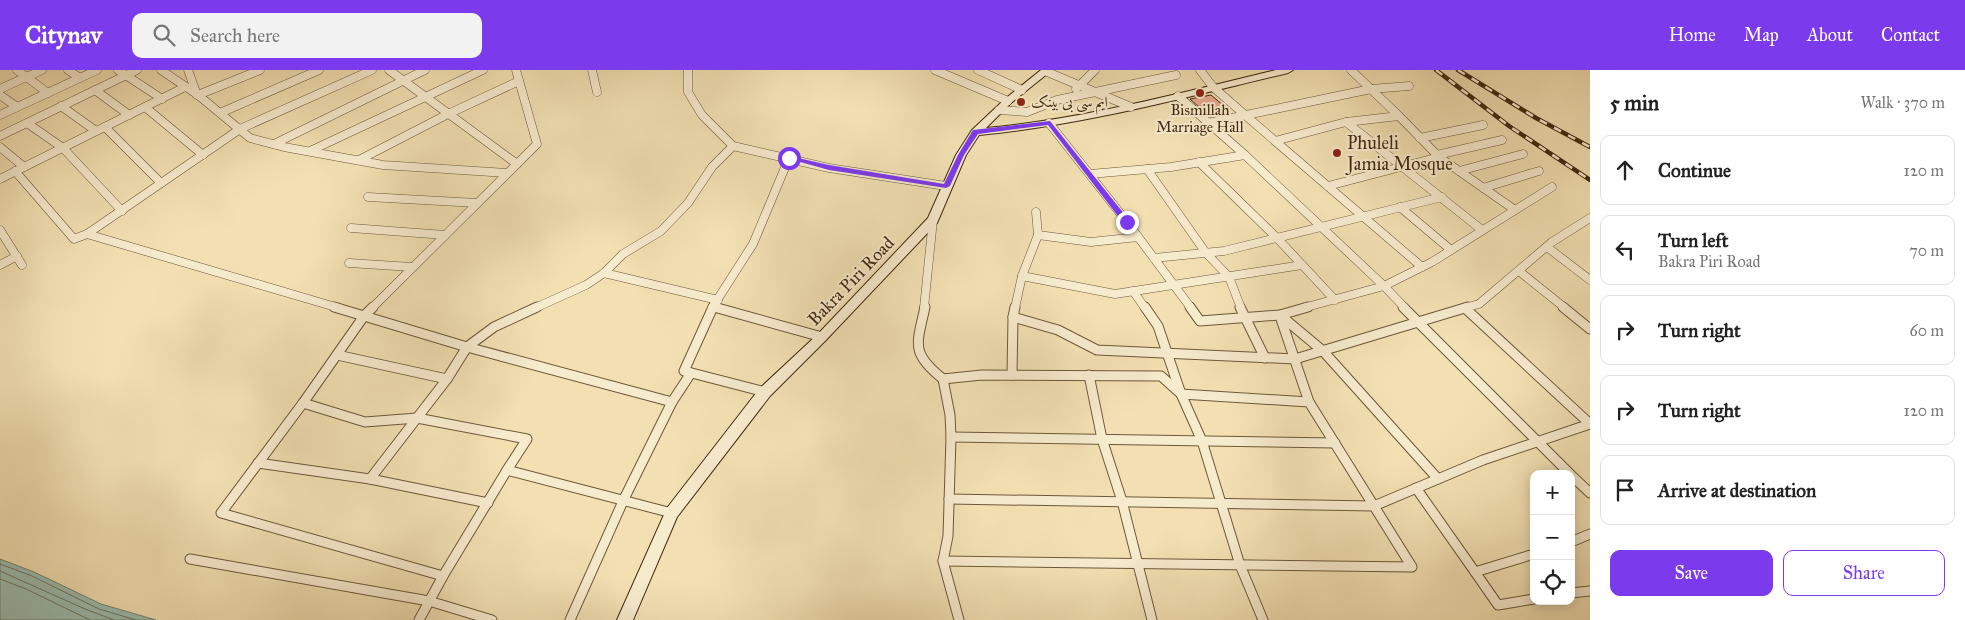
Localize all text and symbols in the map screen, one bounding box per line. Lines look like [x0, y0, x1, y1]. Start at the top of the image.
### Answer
search box [132, 13, 482, 58]
text: Citynav [25, 20, 102, 50]
icon: search [150, 21, 178, 49]
text: Search here [190, 24, 280, 47]
text: Home [1669, 24, 1716, 46]
text: Map [1744, 24, 1779, 46]
text: About [1807, 24, 1853, 46]
text: Contact [1881, 24, 1940, 46]
marker: Bismillah Marriage Hall [1194, 87, 1206, 99]
text: 5 min [1610, 90, 1659, 116]
place label: ایم سی بی بینک [1031, 93, 1108, 115]
text: Walk · 370 m [1861, 93, 1945, 112]
marker: ایم سی بی بینک [1015, 96, 1027, 108]
place label: Bismillah Marriage Hall [1156, 101, 1245, 136]
place label: Phuleli Jamia Mosque [1345, 132, 1453, 176]
route start [778, 147, 801, 170]
marker: Phuleli Jamia Mosque [1331, 147, 1343, 159]
icon: ahead [1611, 156, 1639, 184]
text: Continue [1658, 159, 1731, 182]
text: 120 m [1904, 161, 1944, 180]
route end [1116, 211, 1139, 234]
text: Turn left [1658, 229, 1728, 252]
street label: Bakra Piri Road [803, 232, 899, 330]
icon: left [1611, 236, 1639, 264]
text: 70 m [1909, 241, 1944, 260]
text: Bakra Piri Road [1658, 252, 1760, 271]
icon: right [1611, 316, 1639, 344]
text: Turn right [1658, 319, 1741, 342]
text: 60 m [1910, 321, 1944, 340]
icon: right [1611, 396, 1639, 424]
text: Turn right [1658, 399, 1741, 422]
text: 120 m [1904, 401, 1944, 420]
map controls [1530, 470, 1575, 605]
button: + [1530, 470, 1575, 515]
icon: arrive [1611, 476, 1639, 504]
text: Arrive at destination [1658, 479, 1816, 502]
button: − [1530, 515, 1575, 560]
button: Save [1610, 550, 1773, 596]
button: Share [1783, 550, 1945, 596]
button: locate [1530, 560, 1575, 605]

